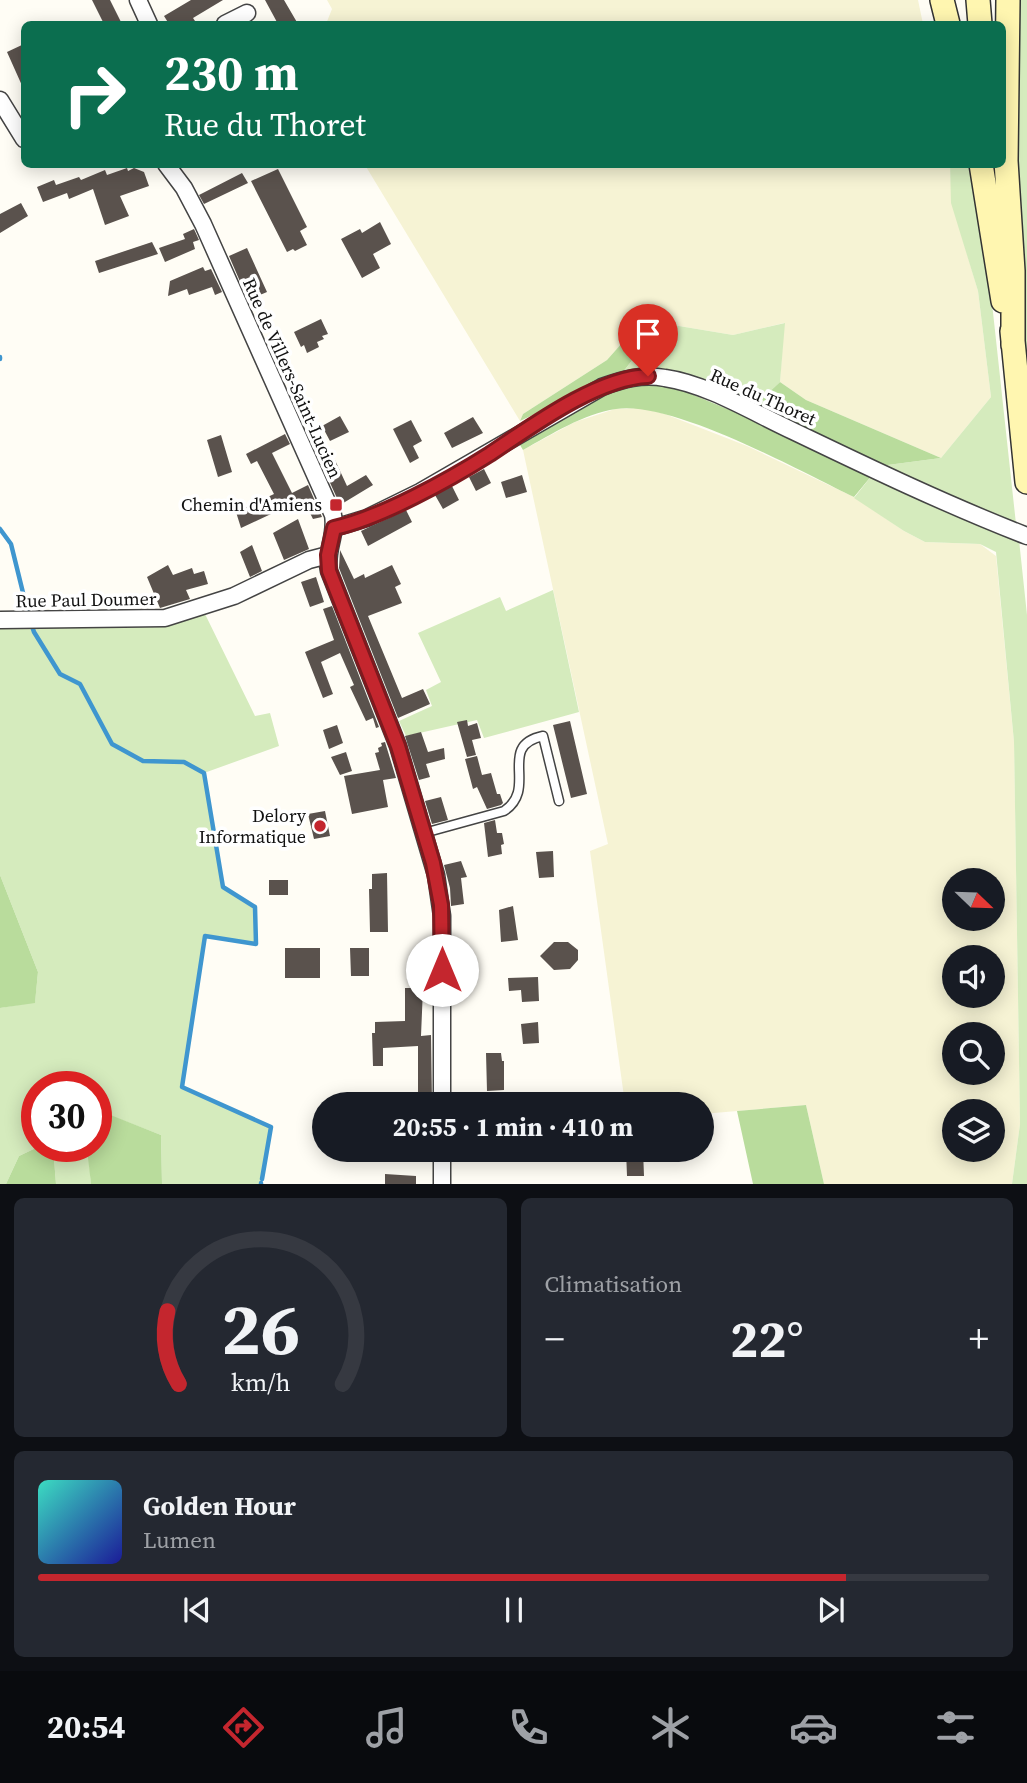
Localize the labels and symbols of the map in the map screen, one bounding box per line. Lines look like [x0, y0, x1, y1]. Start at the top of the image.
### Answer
street label: Rue de Villers-Saint-Lucien [237, 274, 348, 482]
pin [618, 304, 678, 376]
street label: Rue du Thoret [706, 362, 820, 431]
place label: Chemin d'Amiens [181, 492, 322, 517]
marker: Chemin d'Amiens [328, 497, 344, 513]
street label: Rue Paul Doumer [15, 586, 157, 613]
place label: Delory Informatique [199, 803, 307, 849]
marker: Delory Informatique [312, 818, 328, 834]
north arrow [942, 868, 1004, 931]
position arrow [405, 933, 479, 1007]
speed limit sign: 30 [21, 1071, 112, 1162]

